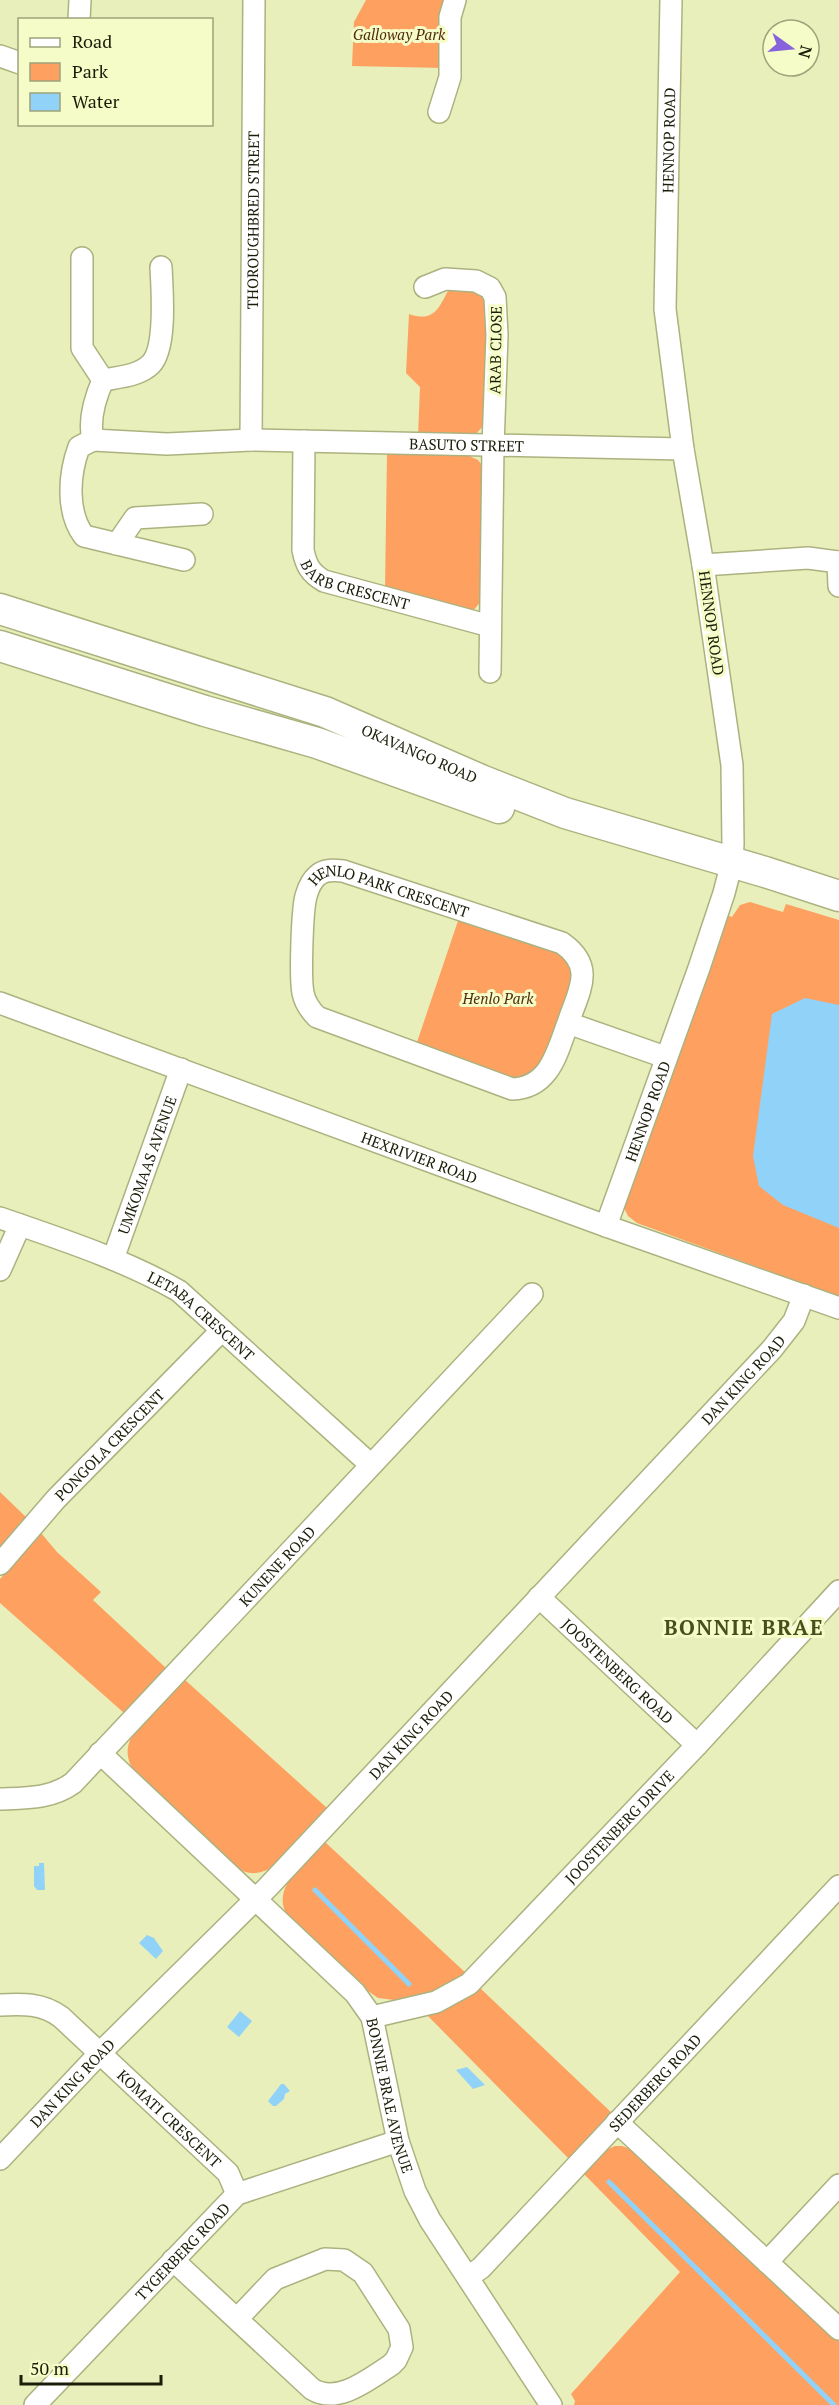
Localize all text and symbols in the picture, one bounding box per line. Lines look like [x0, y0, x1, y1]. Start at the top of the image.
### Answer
legend [18, 18, 213, 126]
north arrow [761, 18, 821, 78]
park label: Galloway Park [353, 24, 446, 44]
text: Road [72, 29, 112, 53]
text: N [793, 43, 818, 61]
text: Park [72, 59, 109, 83]
street label: HENNOP ROAD [657, 87, 679, 193]
text: Water [72, 89, 119, 113]
street label: THOROUGHBRED STREET [242, 131, 263, 309]
street label: ARAB CLOSE [484, 306, 506, 394]
street label: BASUTO STREET [409, 433, 524, 456]
street label: BARB CRESCENT [296, 556, 412, 614]
street label: HENNOP ROAD [695, 569, 729, 677]
street label: OKAVANGO ROAD [358, 719, 481, 787]
street label: HENLO PARK CRESCENT [303, 860, 472, 922]
park label: Henlo Park [462, 988, 534, 1008]
street label: HENNOP ROAD [620, 1058, 675, 1164]
street label: UMKOMAAS AVENUE [113, 1093, 181, 1237]
street label: HEXRIVIER ROAD [359, 1127, 480, 1188]
street label: LETABA CRESCENT [144, 1266, 259, 1365]
street label: DAN KING ROAD [697, 1331, 789, 1428]
street label: PONGOLA CRESCENT [50, 1385, 169, 1505]
street label: KUNENE ROAD [234, 1521, 320, 1610]
district label: BONNIE BRAE [664, 1613, 824, 1641]
street label: JOOSTENBERG ROAD [558, 1614, 678, 1728]
street label: DAN KING ROAD [364, 1686, 458, 1783]
street label: JOOSTENBERG DRIVE [560, 1765, 678, 1888]
street label: BONNIE BRAE AVENUE [362, 2016, 418, 2176]
street label: SEDERBERG ROAD [604, 2029, 706, 2136]
street label: DAN KING ROAD [25, 2034, 119, 2131]
street label: KOMATI CRESCENT [113, 2065, 226, 2172]
street label: TYGERBERG ROAD [131, 2198, 234, 2304]
scale bar [21, 2348, 160, 2386]
text: 50 m [30, 2356, 70, 2380]

